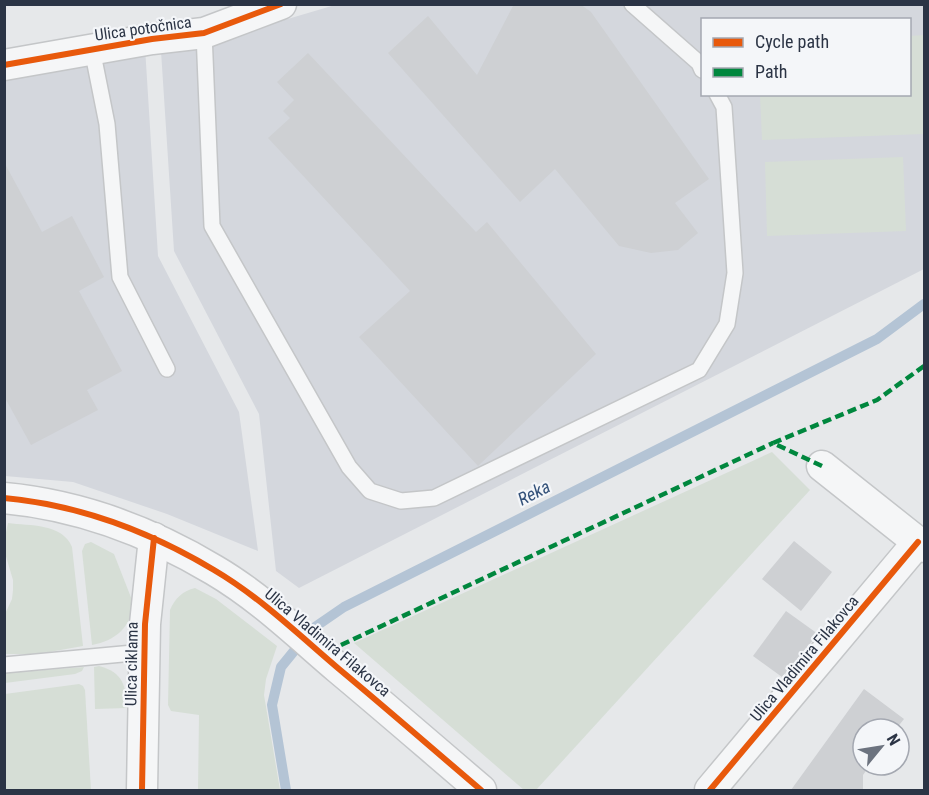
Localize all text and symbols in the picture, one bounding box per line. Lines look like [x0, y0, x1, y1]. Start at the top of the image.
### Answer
street label: Ulica potočnica [93, 12, 193, 45]
legend [701, 18, 911, 96]
text: Cycle path [755, 31, 829, 52]
text: Path [755, 61, 788, 82]
water label: Reka [514, 476, 554, 510]
street label: Ulica Vladimira Filakovca [261, 584, 394, 701]
street label: Ulica Vladimira Filakovca [746, 592, 863, 725]
street label: Ulica ciklama [121, 622, 142, 706]
north arrow [851, 717, 911, 777]
text: N [883, 731, 904, 749]

